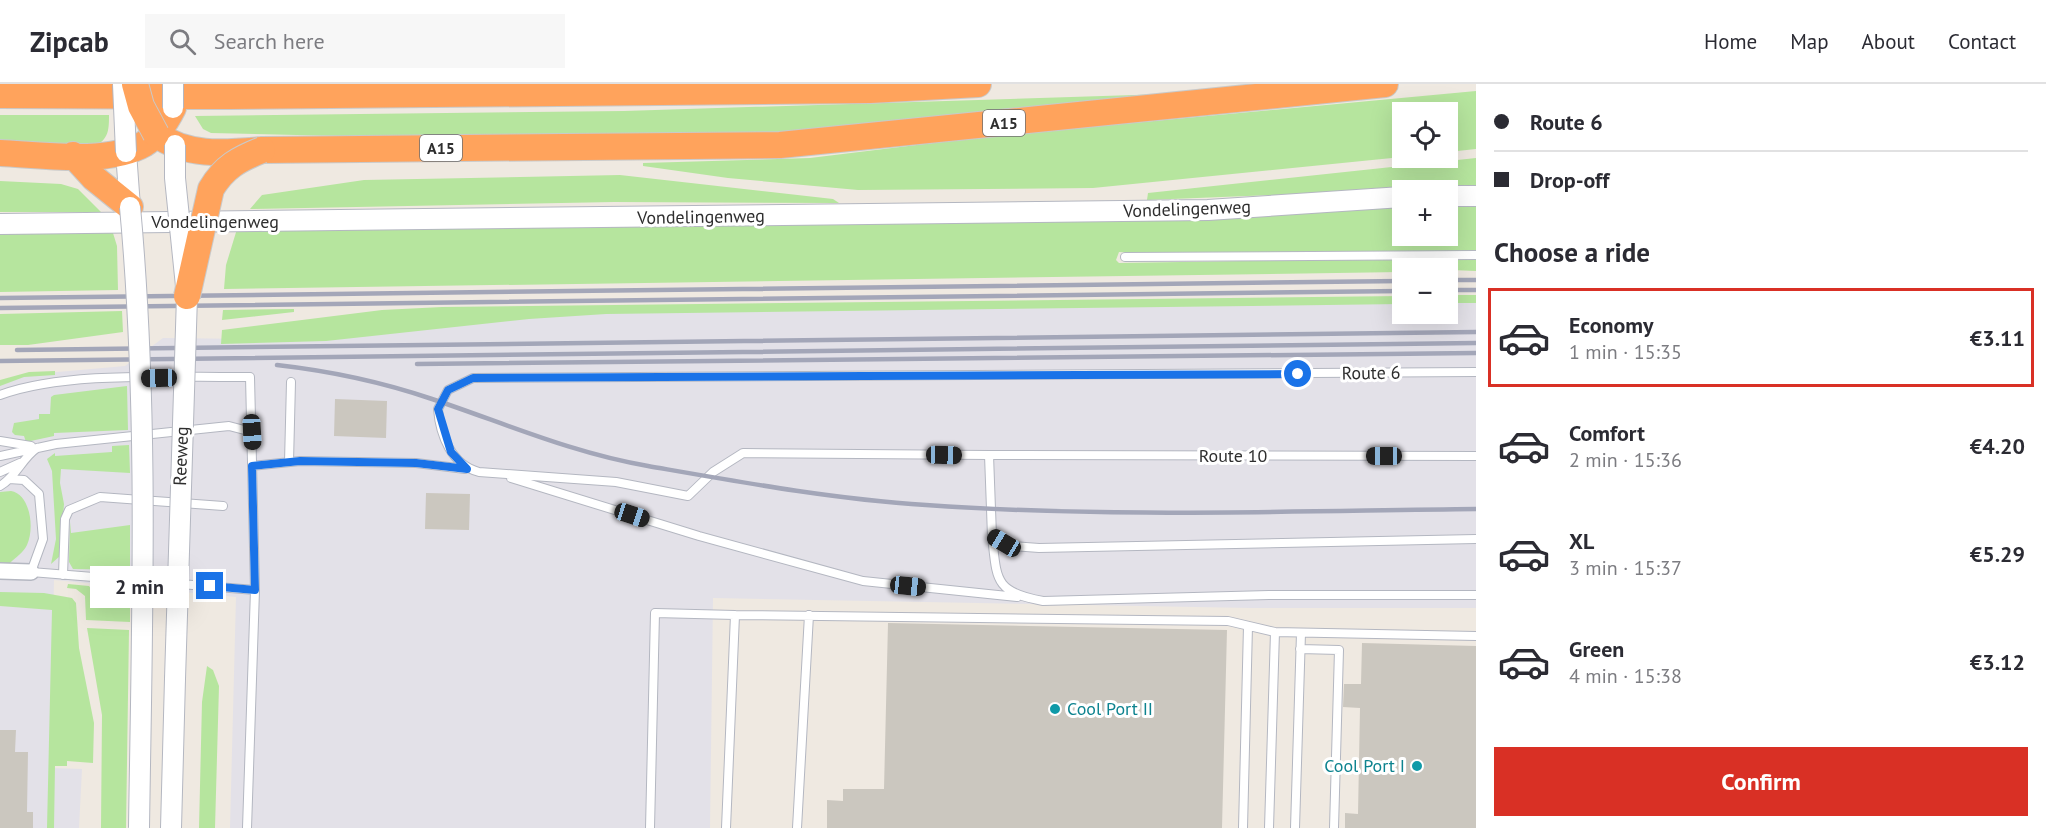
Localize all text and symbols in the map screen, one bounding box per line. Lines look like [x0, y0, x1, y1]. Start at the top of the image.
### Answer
search box [145, 14, 565, 68]
text: Zipcab [30, 23, 109, 60]
icon: search [166, 25, 199, 58]
text: Search here [214, 27, 325, 55]
text: Home [1704, 28, 1757, 55]
text: Map [1790, 28, 1829, 55]
text: About [1862, 28, 1915, 55]
text: Contact [1948, 28, 2016, 55]
map controls [1392, 102, 1458, 324]
button: locate [1392, 102, 1458, 168]
text: Route 6 [1530, 108, 1603, 136]
road number: A15 [983, 110, 1025, 136]
road number: A15 [420, 135, 462, 161]
text: Drop-off [1530, 166, 1609, 194]
button: + [1392, 180, 1458, 246]
street label: Vondelingenweg [1122, 195, 1251, 222]
street label: Vondelingenweg [636, 204, 765, 229]
street label: Vondelingenweg [150, 210, 279, 233]
text: Choose a ride [1494, 235, 1650, 269]
button: − [1392, 258, 1458, 324]
icon: car [1497, 311, 1551, 365]
text: Economy [1569, 311, 1653, 339]
text: €3.11 [1970, 324, 2025, 352]
text: 1 min · 15:35 [1569, 339, 1682, 365]
route start [1284, 360, 1311, 387]
street label: Route 6 [1341, 360, 1401, 385]
car [141, 369, 177, 387]
car [242, 414, 262, 450]
icon: car [1497, 419, 1551, 473]
text: Comfort [1569, 419, 1645, 447]
street label: Reeweg [168, 426, 193, 486]
text: €4.20 [1970, 432, 2025, 460]
street label: Route 10 [1199, 444, 1268, 467]
car [926, 446, 962, 464]
car [1366, 447, 1402, 465]
text: 2 min · 15:36 [1569, 447, 1682, 473]
car [612, 501, 652, 529]
car [984, 526, 1024, 560]
icon: car [1497, 527, 1551, 581]
text: XL [1569, 527, 1594, 555]
text: €5.29 [1970, 540, 2025, 568]
text: 3 min · 15:37 [1569, 555, 1682, 581]
callout: 2 min [90, 565, 189, 607]
route end [196, 572, 223, 599]
text: 2 min [115, 574, 164, 600]
car [889, 575, 927, 597]
icon: car [1497, 635, 1551, 689]
text: Green [1569, 635, 1624, 663]
text: €3.12 [1970, 648, 2025, 676]
text: 4 min · 15:38 [1569, 663, 1682, 689]
place label: Cool Port II [1067, 697, 1153, 720]
marker: Cool Port II [1048, 702, 1062, 716]
button: Confirm [1494, 747, 2028, 816]
place label: Cool Port I [1324, 754, 1405, 777]
marker: Cool Port I [1410, 759, 1424, 773]

